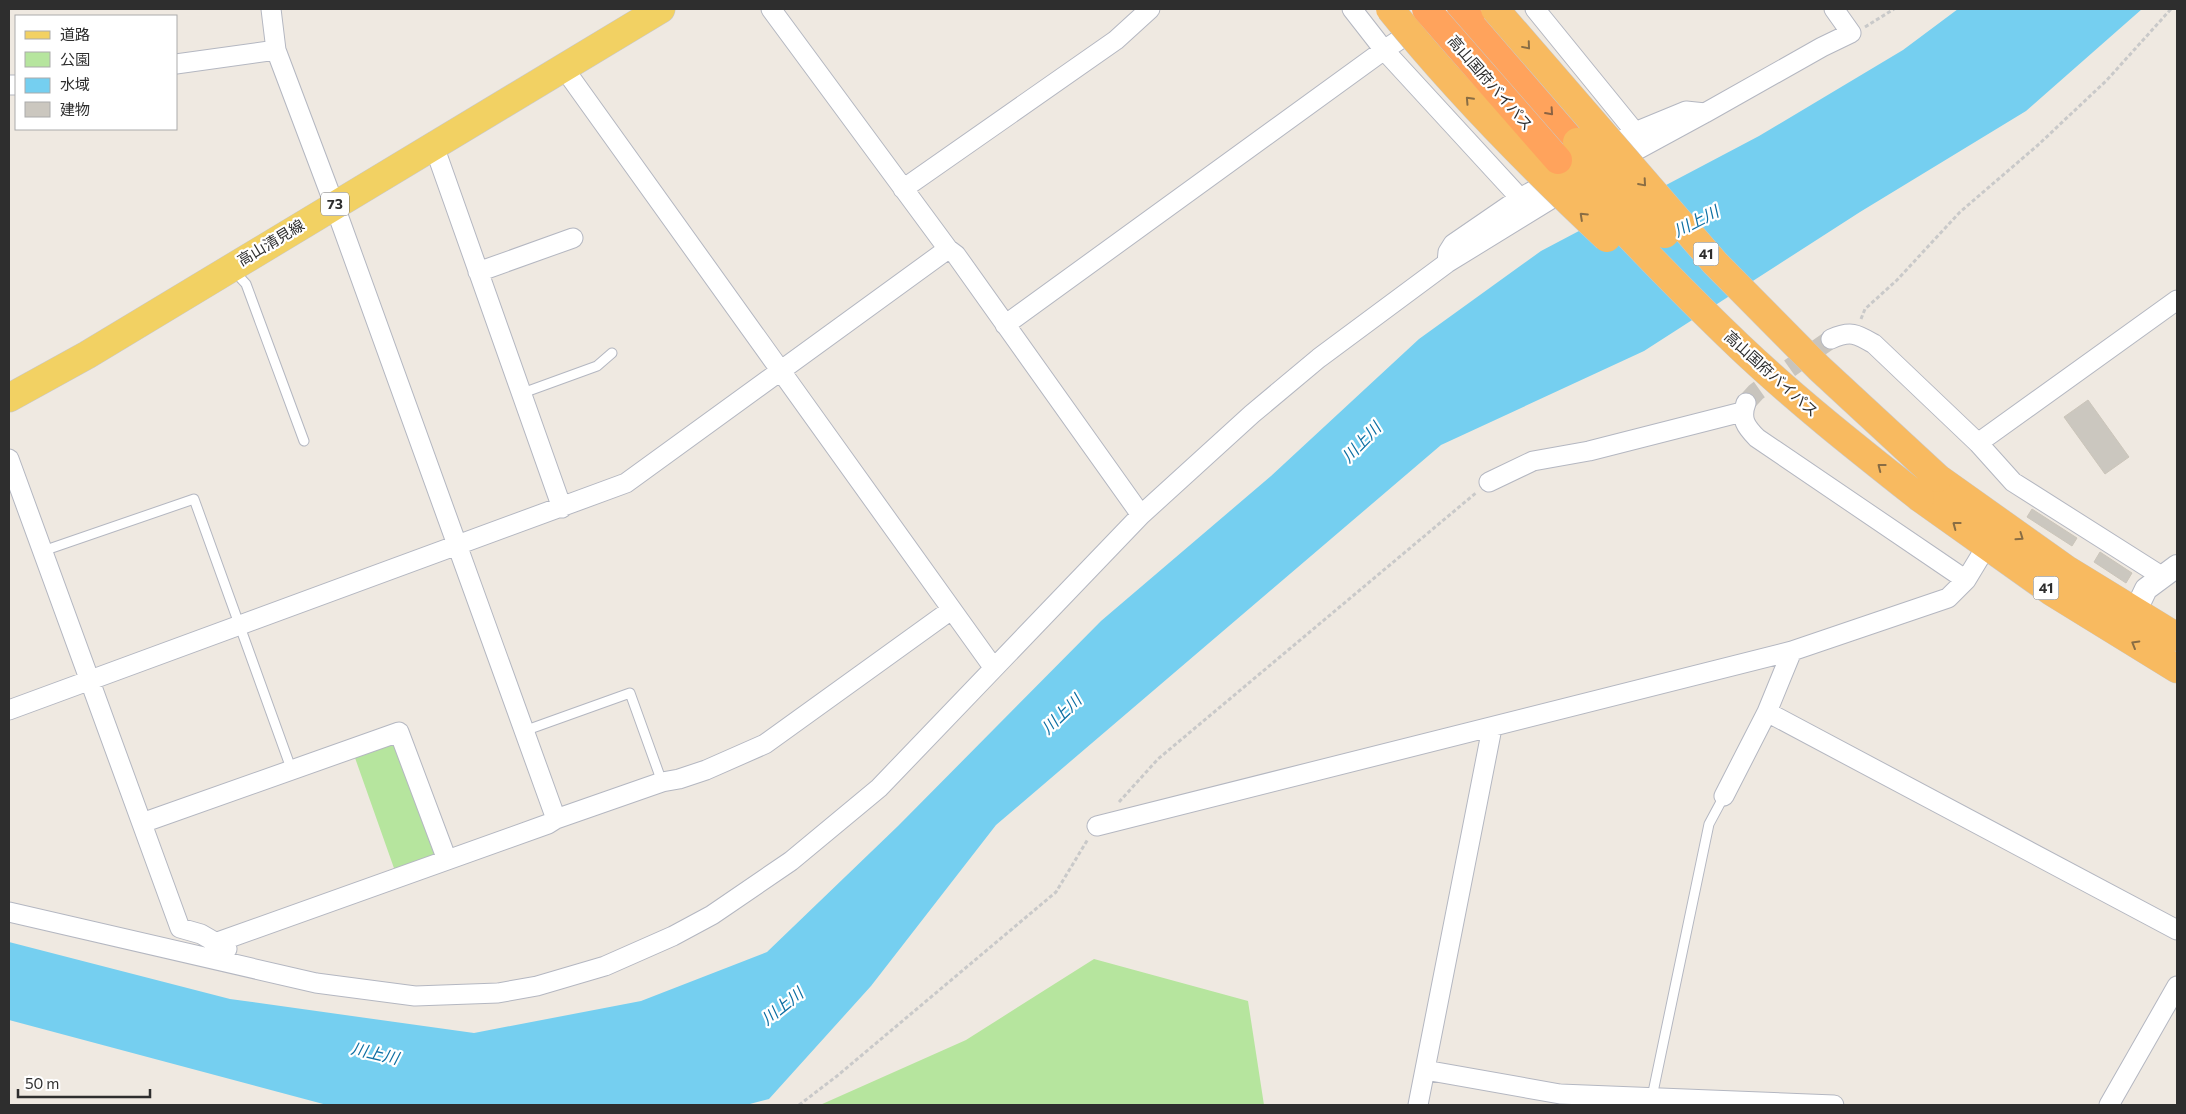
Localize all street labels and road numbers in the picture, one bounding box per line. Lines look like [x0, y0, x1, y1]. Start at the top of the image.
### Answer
street label: 高山国府バイパス [1445, 31, 1537, 133]
road number: 73 [321, 192, 349, 215]
street label: 高山清見線 [234, 215, 307, 269]
road number: 41 [1694, 242, 1718, 266]
street label: 高山国府バイパス [1721, 327, 1822, 420]
road number: 41 [2034, 576, 2058, 600]

